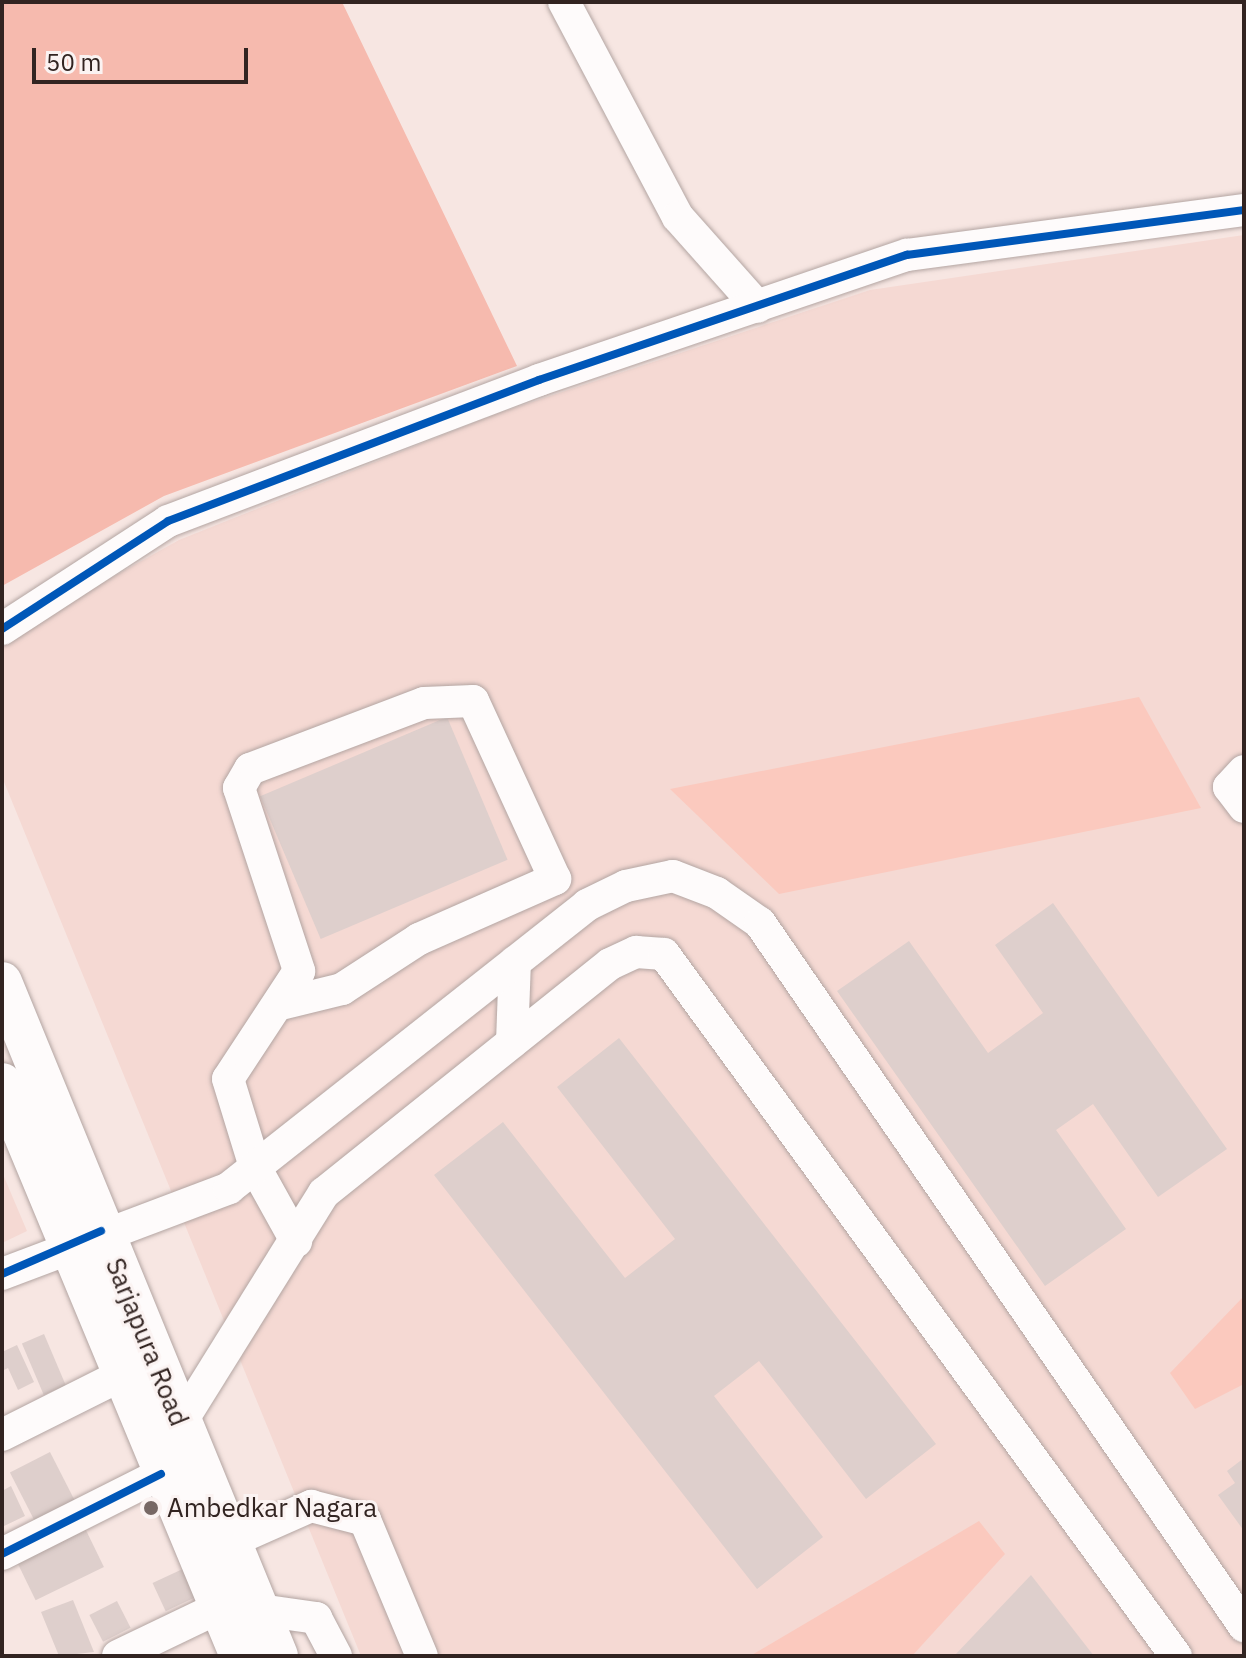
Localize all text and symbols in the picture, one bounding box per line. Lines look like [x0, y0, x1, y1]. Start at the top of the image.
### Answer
scale bar [36, 32, 252, 82]
text: 50 m [46, 46, 101, 78]
street label: Sarjapura Road [99, 1254, 195, 1430]
place label: Ambedkar Nagara [167, 1492, 377, 1524]
marker: Ambedkar Nagara [142, 1499, 160, 1517]

